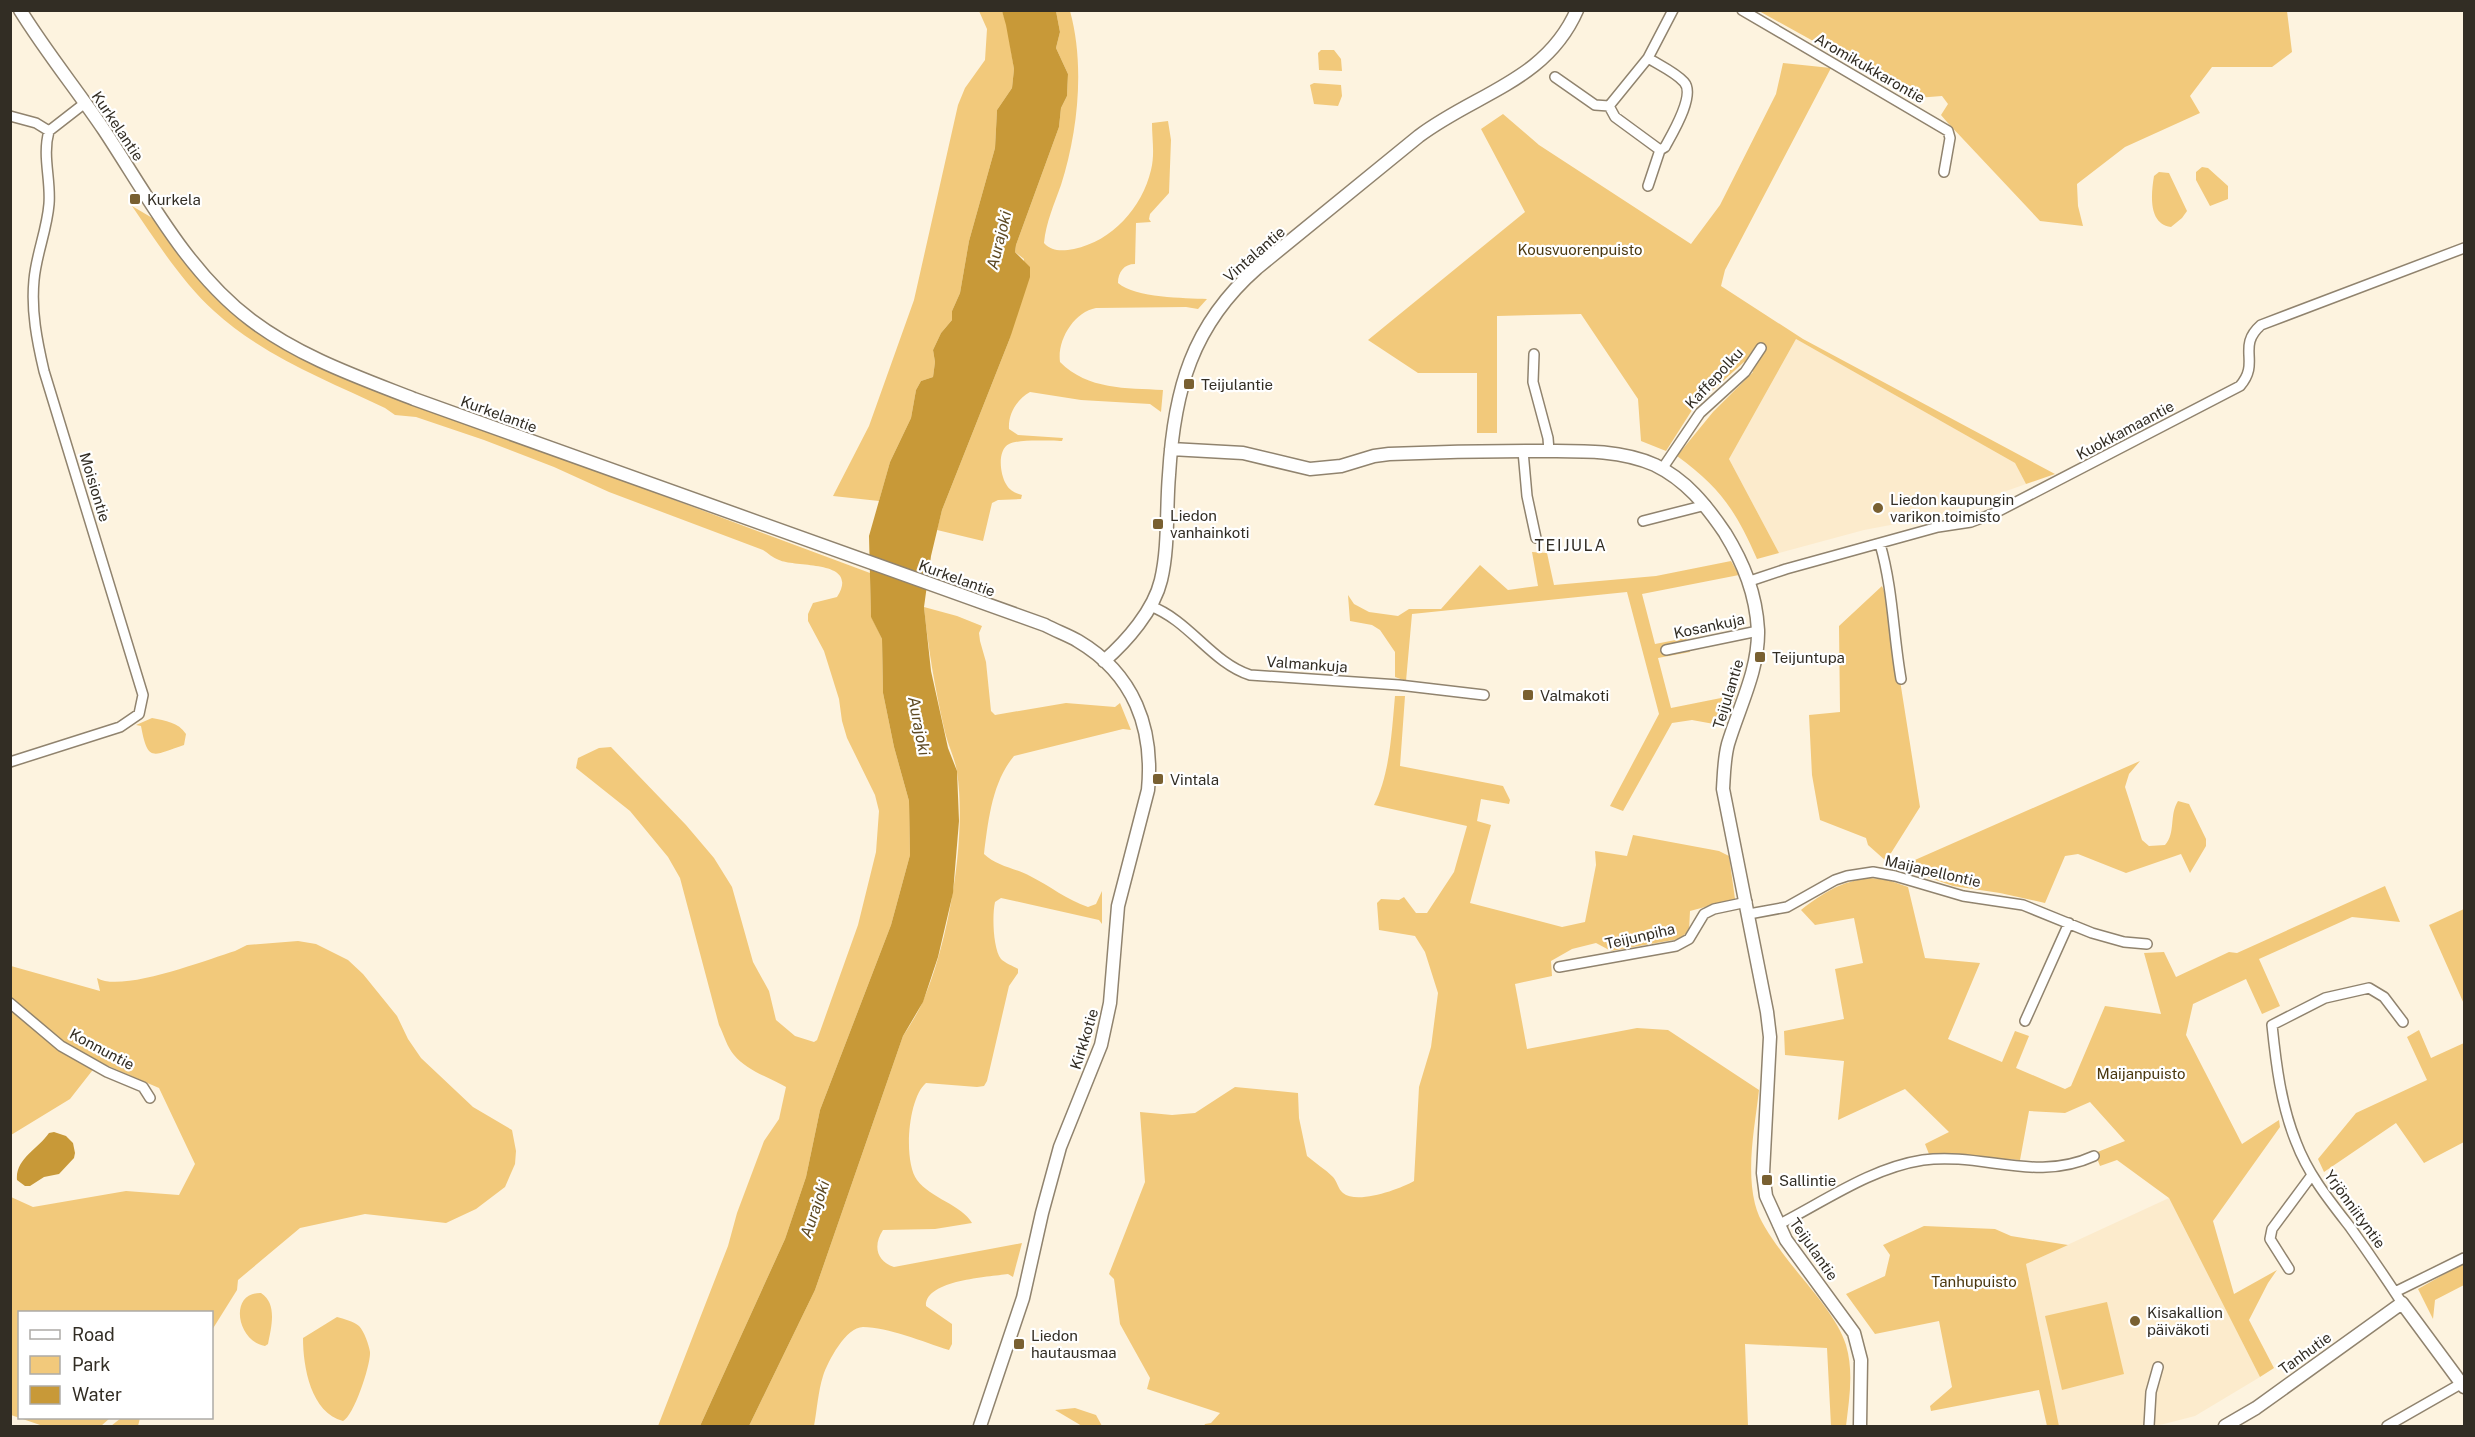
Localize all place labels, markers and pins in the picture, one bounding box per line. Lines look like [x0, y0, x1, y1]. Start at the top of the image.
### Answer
place label: Kurkela [147, 191, 201, 208]
marker: Kurkela [128, 192, 142, 206]
place label: Teijulantie [1201, 376, 1273, 393]
marker: Teijulantie [1182, 377, 1196, 391]
place label: Liedon kaupungin varikon toimisto [1890, 491, 2014, 525]
marker: Liedon kaupungin varikon toimisto [1871, 501, 1885, 515]
place label: Liedon vanhainkoti [1170, 507, 1249, 541]
marker: Liedon vanhainkoti [1151, 517, 1165, 531]
place label: Teijuntupa [1772, 649, 1845, 666]
marker: Teijuntupa [1753, 650, 1767, 664]
place label: Valmakoti [1540, 687, 1609, 704]
marker: Valmakoti [1521, 688, 1535, 702]
place label: Vintala [1170, 771, 1219, 788]
marker: Vintala [1151, 772, 1165, 786]
place label: Sallintie [1779, 1172, 1836, 1189]
marker: Sallintie [1760, 1173, 1774, 1187]
place label: Kisakallion päiväkoti [2147, 1304, 2223, 1338]
marker: Kisakallion päiväkoti [2128, 1314, 2142, 1328]
place label: Liedon hautausmaa [1031, 1327, 1117, 1361]
marker: Liedon hautausmaa [1012, 1337, 1026, 1351]

